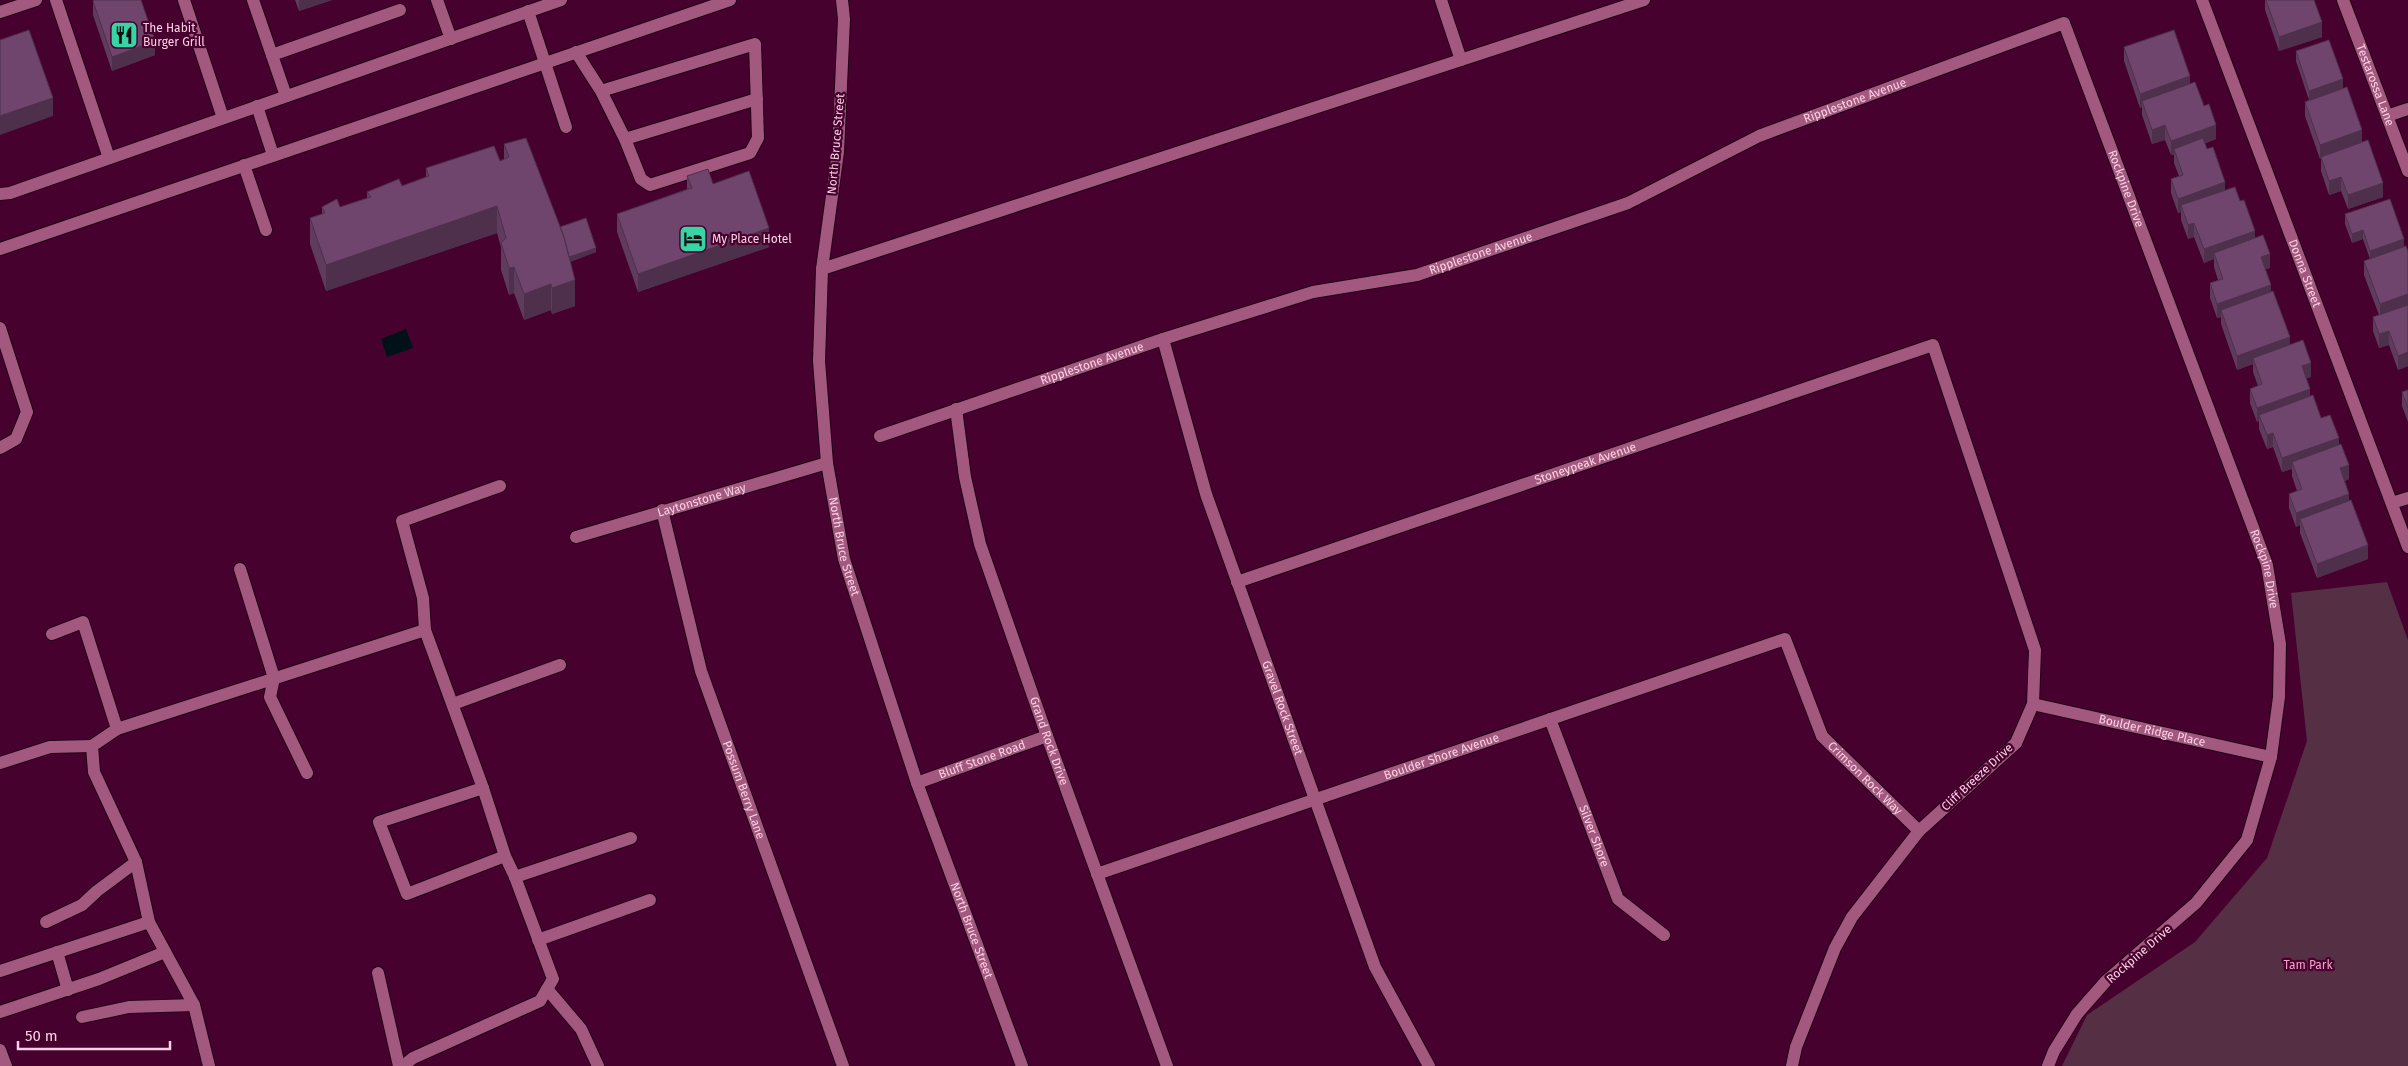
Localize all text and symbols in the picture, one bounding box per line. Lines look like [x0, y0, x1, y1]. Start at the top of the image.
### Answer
restaurant icon: The Habit Burger Grill [109, 20, 139, 50]
place label: The Habit Burger Grill [143, 21, 205, 49]
street label: Testarossa Lane [2353, 42, 2397, 128]
street label: Ripplestone Avenue [1802, 75, 1908, 126]
street label: North Bruce Street [825, 92, 847, 195]
street label: Rockpine Drive [2105, 148, 2147, 229]
hotel icon: My Place Hotel [678, 224, 708, 254]
street label: Ripplestone Avenue [1427, 229, 1534, 277]
place label: My Place Hotel [712, 232, 792, 246]
street label: Donna Street [2286, 237, 2324, 310]
street label: Ripplestone Avenue [1038, 339, 1145, 388]
street label: Stoneypeak Avenue [1533, 440, 1638, 487]
street label: Laytonstone Way [656, 480, 748, 520]
street label: North Bruce Street [826, 496, 863, 598]
street label: Rockpine Drive [2247, 527, 2281, 609]
street label: Gravel Rock Street [1259, 659, 1306, 758]
street label: Grand Rock Drive [1027, 695, 1071, 787]
street label: Boulder Ridge Place [2097, 712, 2207, 749]
street label: Boulder Shore Avenue [1382, 730, 1501, 782]
street label: Bluff Stone Road [937, 737, 1027, 782]
street label: Possum Berry Lane [720, 739, 768, 841]
street label: Crimson Rock Way [1825, 739, 1905, 818]
street label: Cliff Breeze Drive [1938, 740, 2016, 814]
street label: Silver Shore [1576, 803, 1612, 869]
street label: North Bruce Street [948, 881, 996, 981]
street label: Rockpine Drive [2104, 922, 2174, 986]
park label: Tam Park [2283, 958, 2333, 972]
scale bar [18, 1018, 170, 1050]
text: 50 m [25, 1027, 58, 1045]

